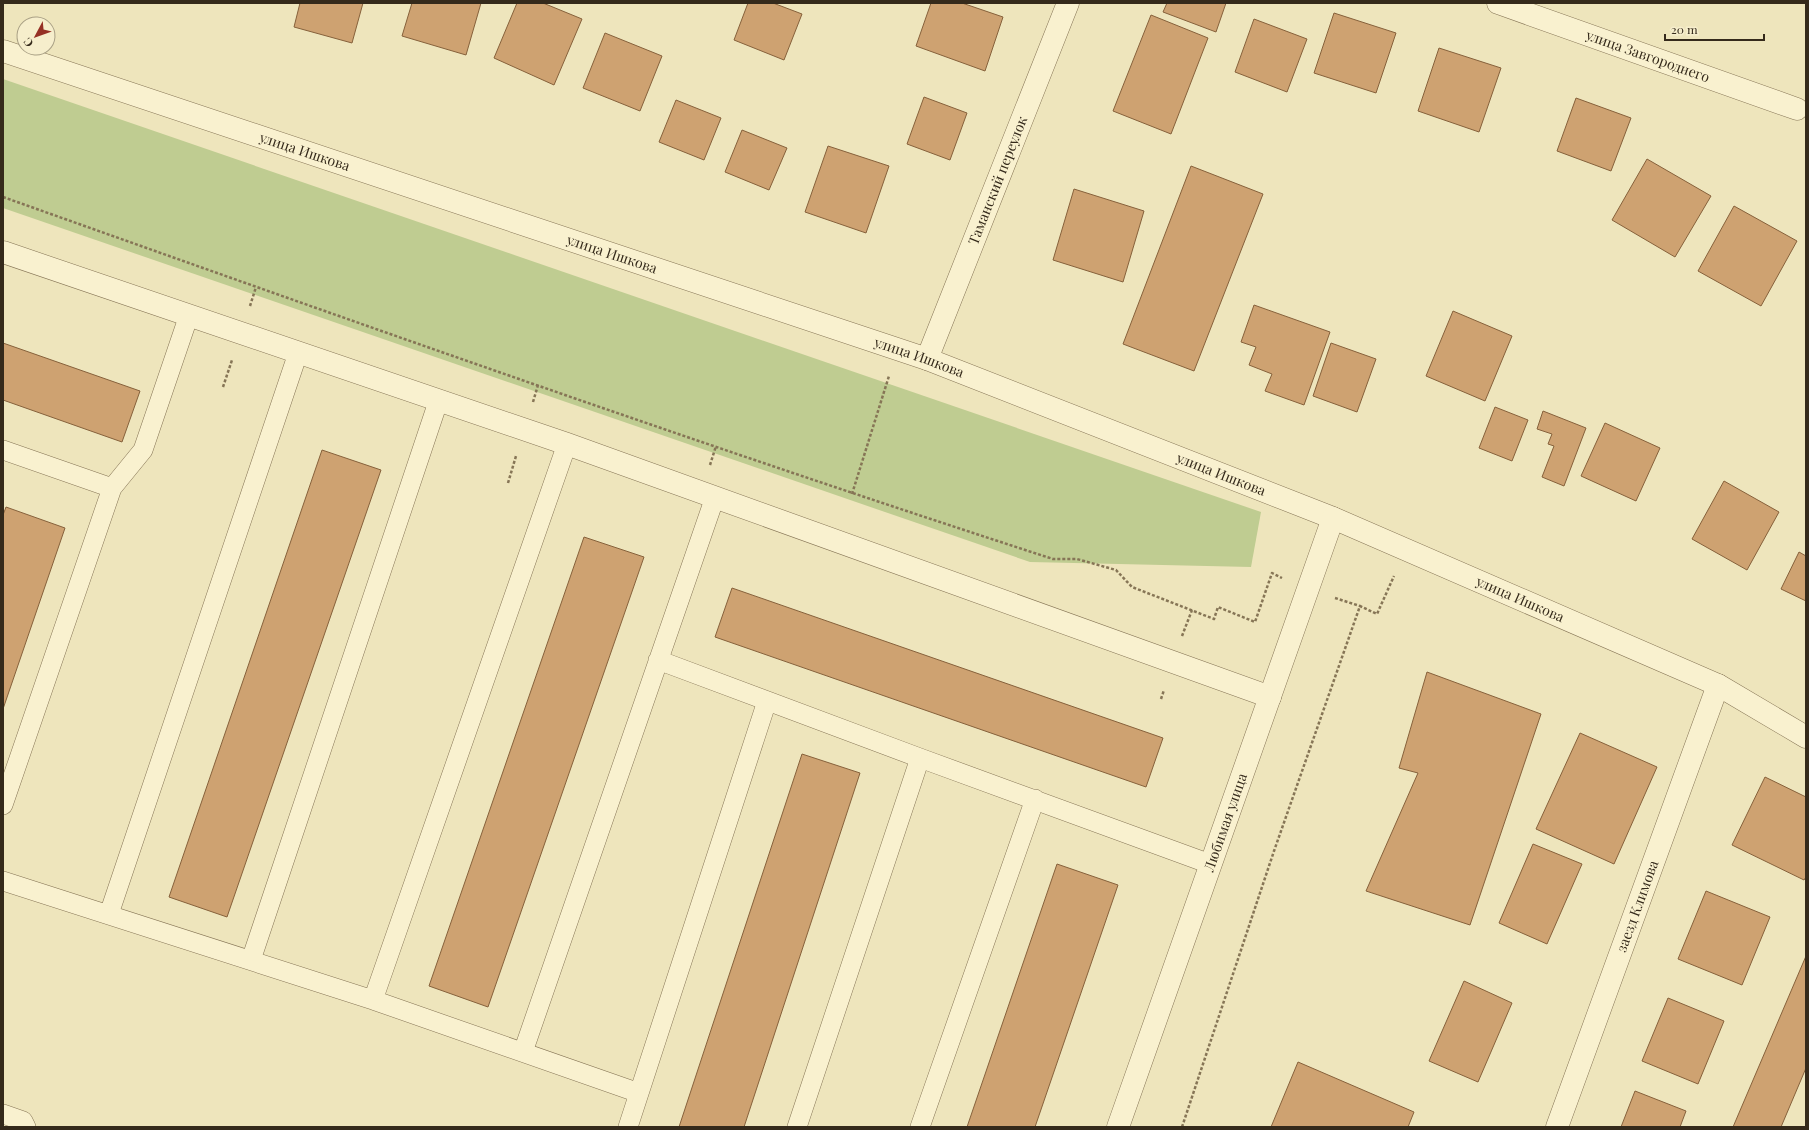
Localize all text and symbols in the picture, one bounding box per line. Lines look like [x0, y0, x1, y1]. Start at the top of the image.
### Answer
north arrow [16, 16, 56, 56]
scale bar [1665, 16, 1764, 42]
text: 20 m [1671, 21, 1698, 37]
street label: улица Завгороднего [1583, 25, 1713, 86]
text: С [20, 35, 36, 51]
street label: Таманский переулок [963, 113, 1031, 247]
street label: улица Ишкова [256, 127, 353, 175]
street label: улица Ишкова [564, 229, 660, 277]
street label: улица Ишкова [871, 332, 967, 382]
street label: улица Ишкова [1173, 447, 1269, 500]
street label: улица Ишкова [1472, 571, 1567, 626]
street label: Любимая улица [1199, 770, 1251, 875]
street label: заезд Климова [1612, 857, 1662, 955]

